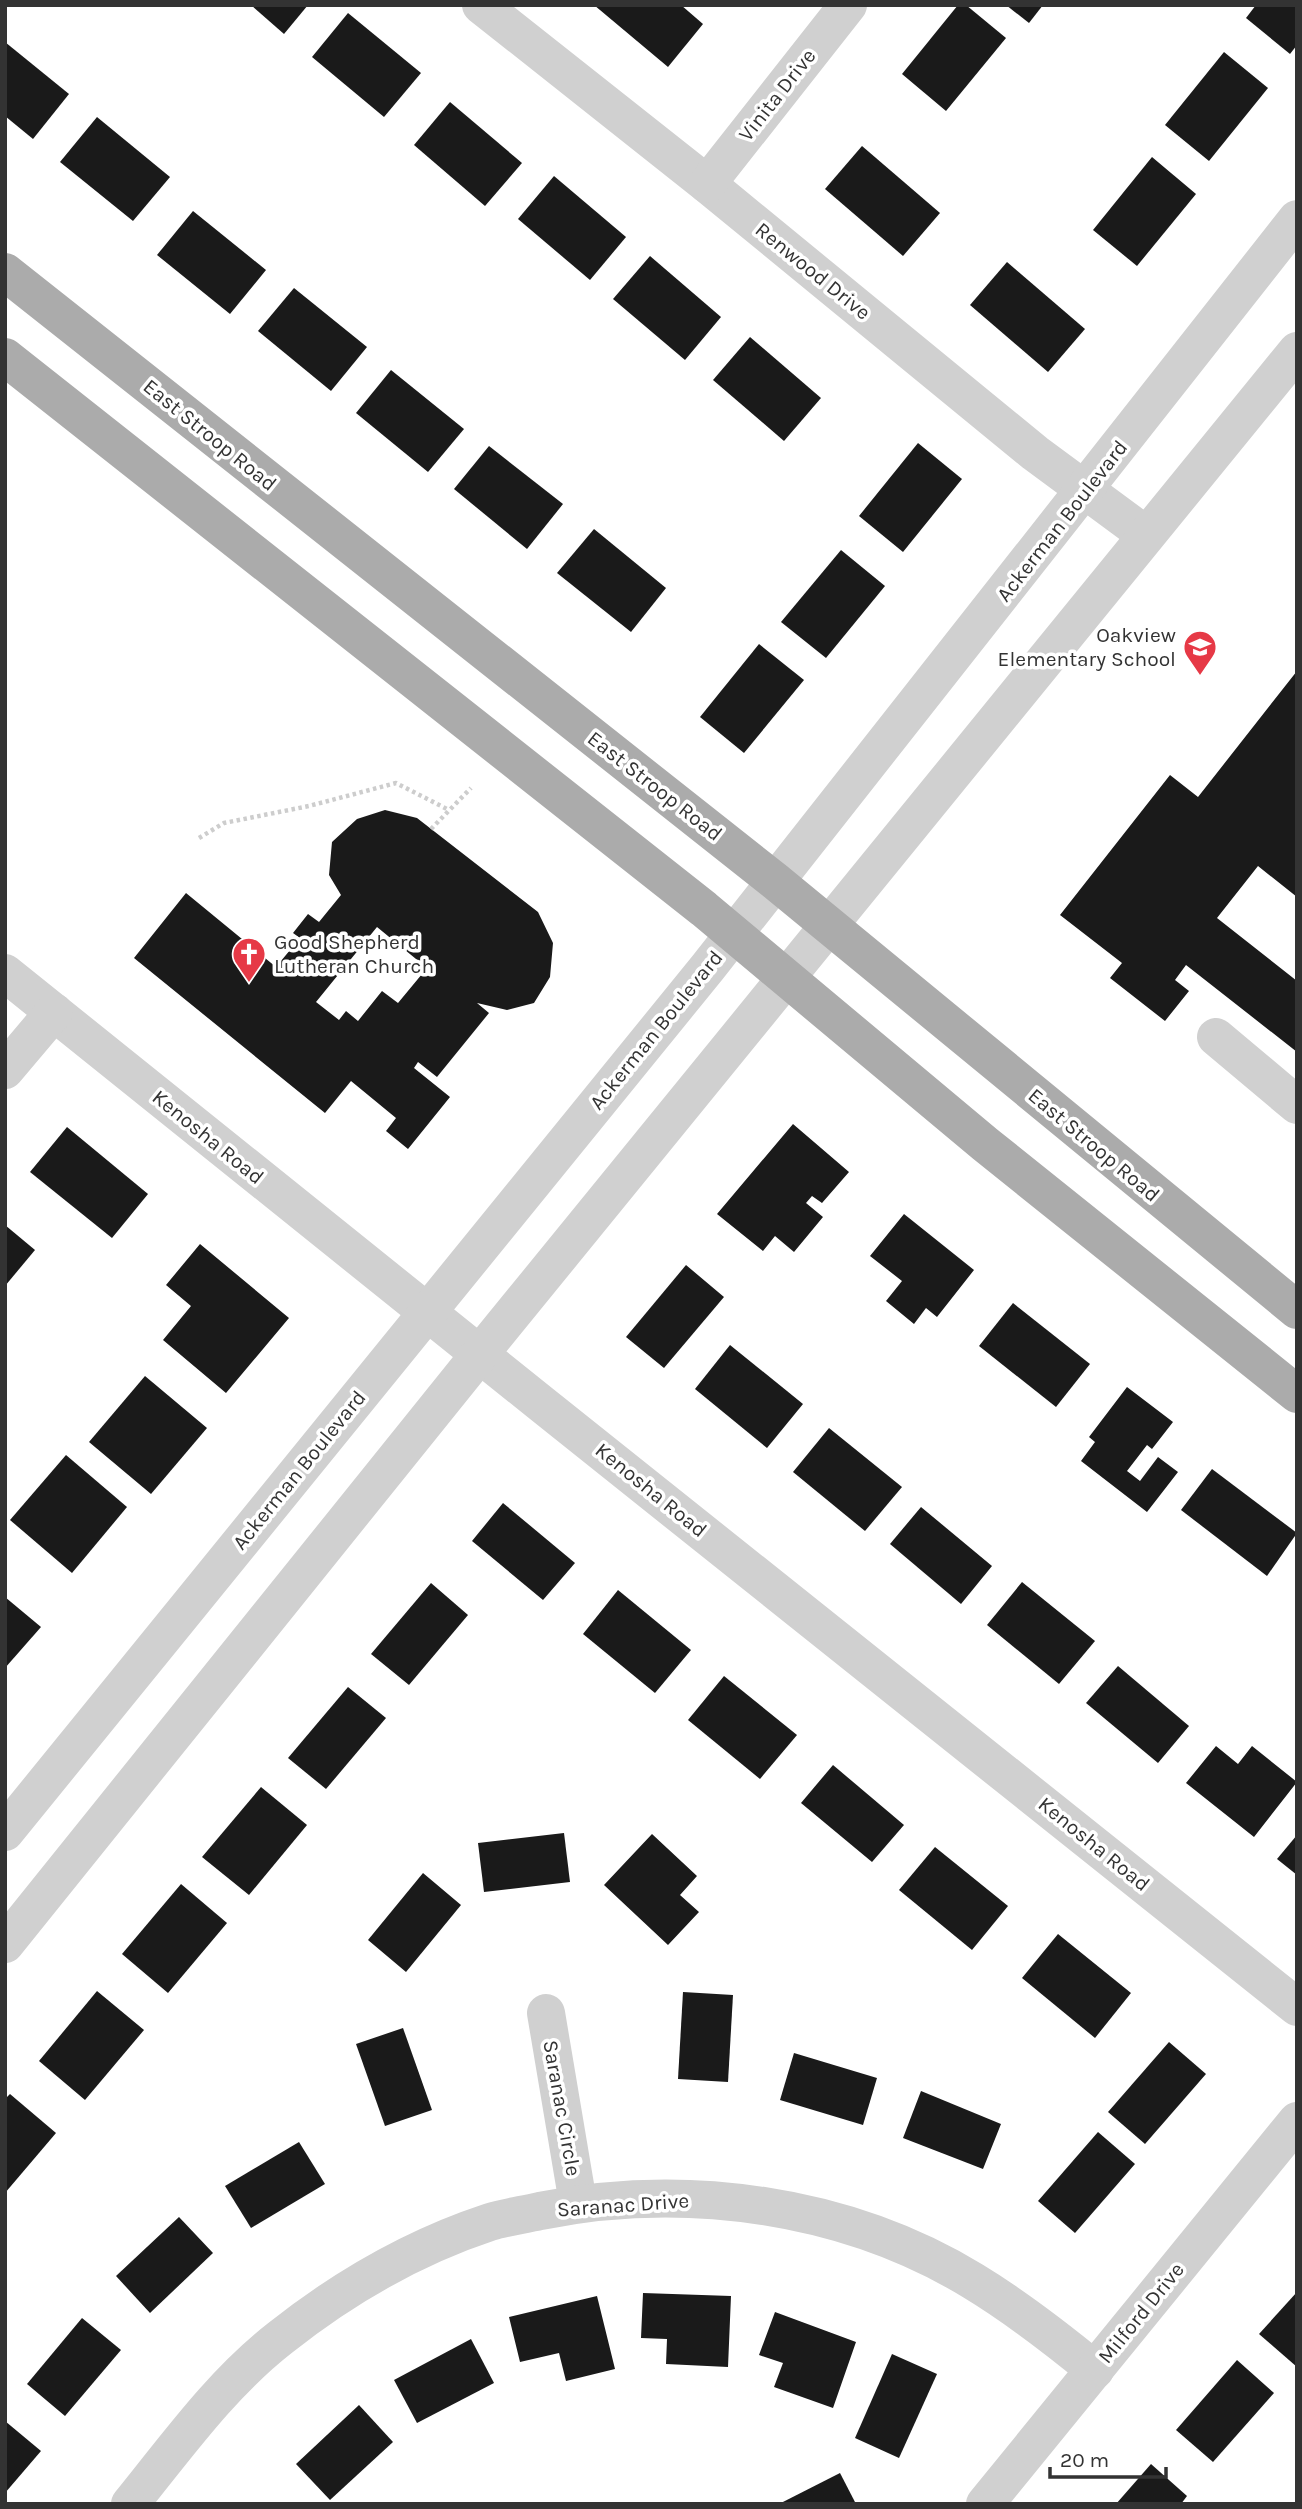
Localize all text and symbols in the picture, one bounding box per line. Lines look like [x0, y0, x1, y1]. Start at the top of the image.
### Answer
street label: Vinita Drive [734, 44, 820, 146]
street label: Renwood Drive [751, 217, 875, 325]
street label: East Stroop Road [139, 374, 281, 496]
street label: Ackerman Boulevard [992, 436, 1132, 606]
place label: Oakview Elementary School [998, 623, 1176, 671]
school or university icon: Oakview Elementary School [1181, 628, 1219, 677]
street label: East Stroop Road [583, 726, 727, 846]
place label: Good Shepherd Lutheran Church [274, 930, 434, 978]
church icon: Good Shepherd Lutheran Church [230, 935, 268, 984]
street label: Ackerman Boulevard [584, 945, 728, 1115]
street label: East Stroop Road [1023, 1083, 1165, 1207]
street label: Kenosha Road [147, 1085, 269, 1189]
street label: Ackerman Boulevard [227, 1385, 371, 1555]
street label: Kenosha Road [590, 1438, 712, 1542]
street label: Kenosha Road [1033, 1792, 1155, 1896]
street label: Saranac Circle [538, 2038, 586, 2178]
street label: Saranac Drive [556, 2188, 690, 2222]
street label: Milford Drive [1093, 2258, 1189, 2368]
scale bar [1050, 2436, 1166, 2480]
text: 20 m [1060, 2448, 1109, 2472]

